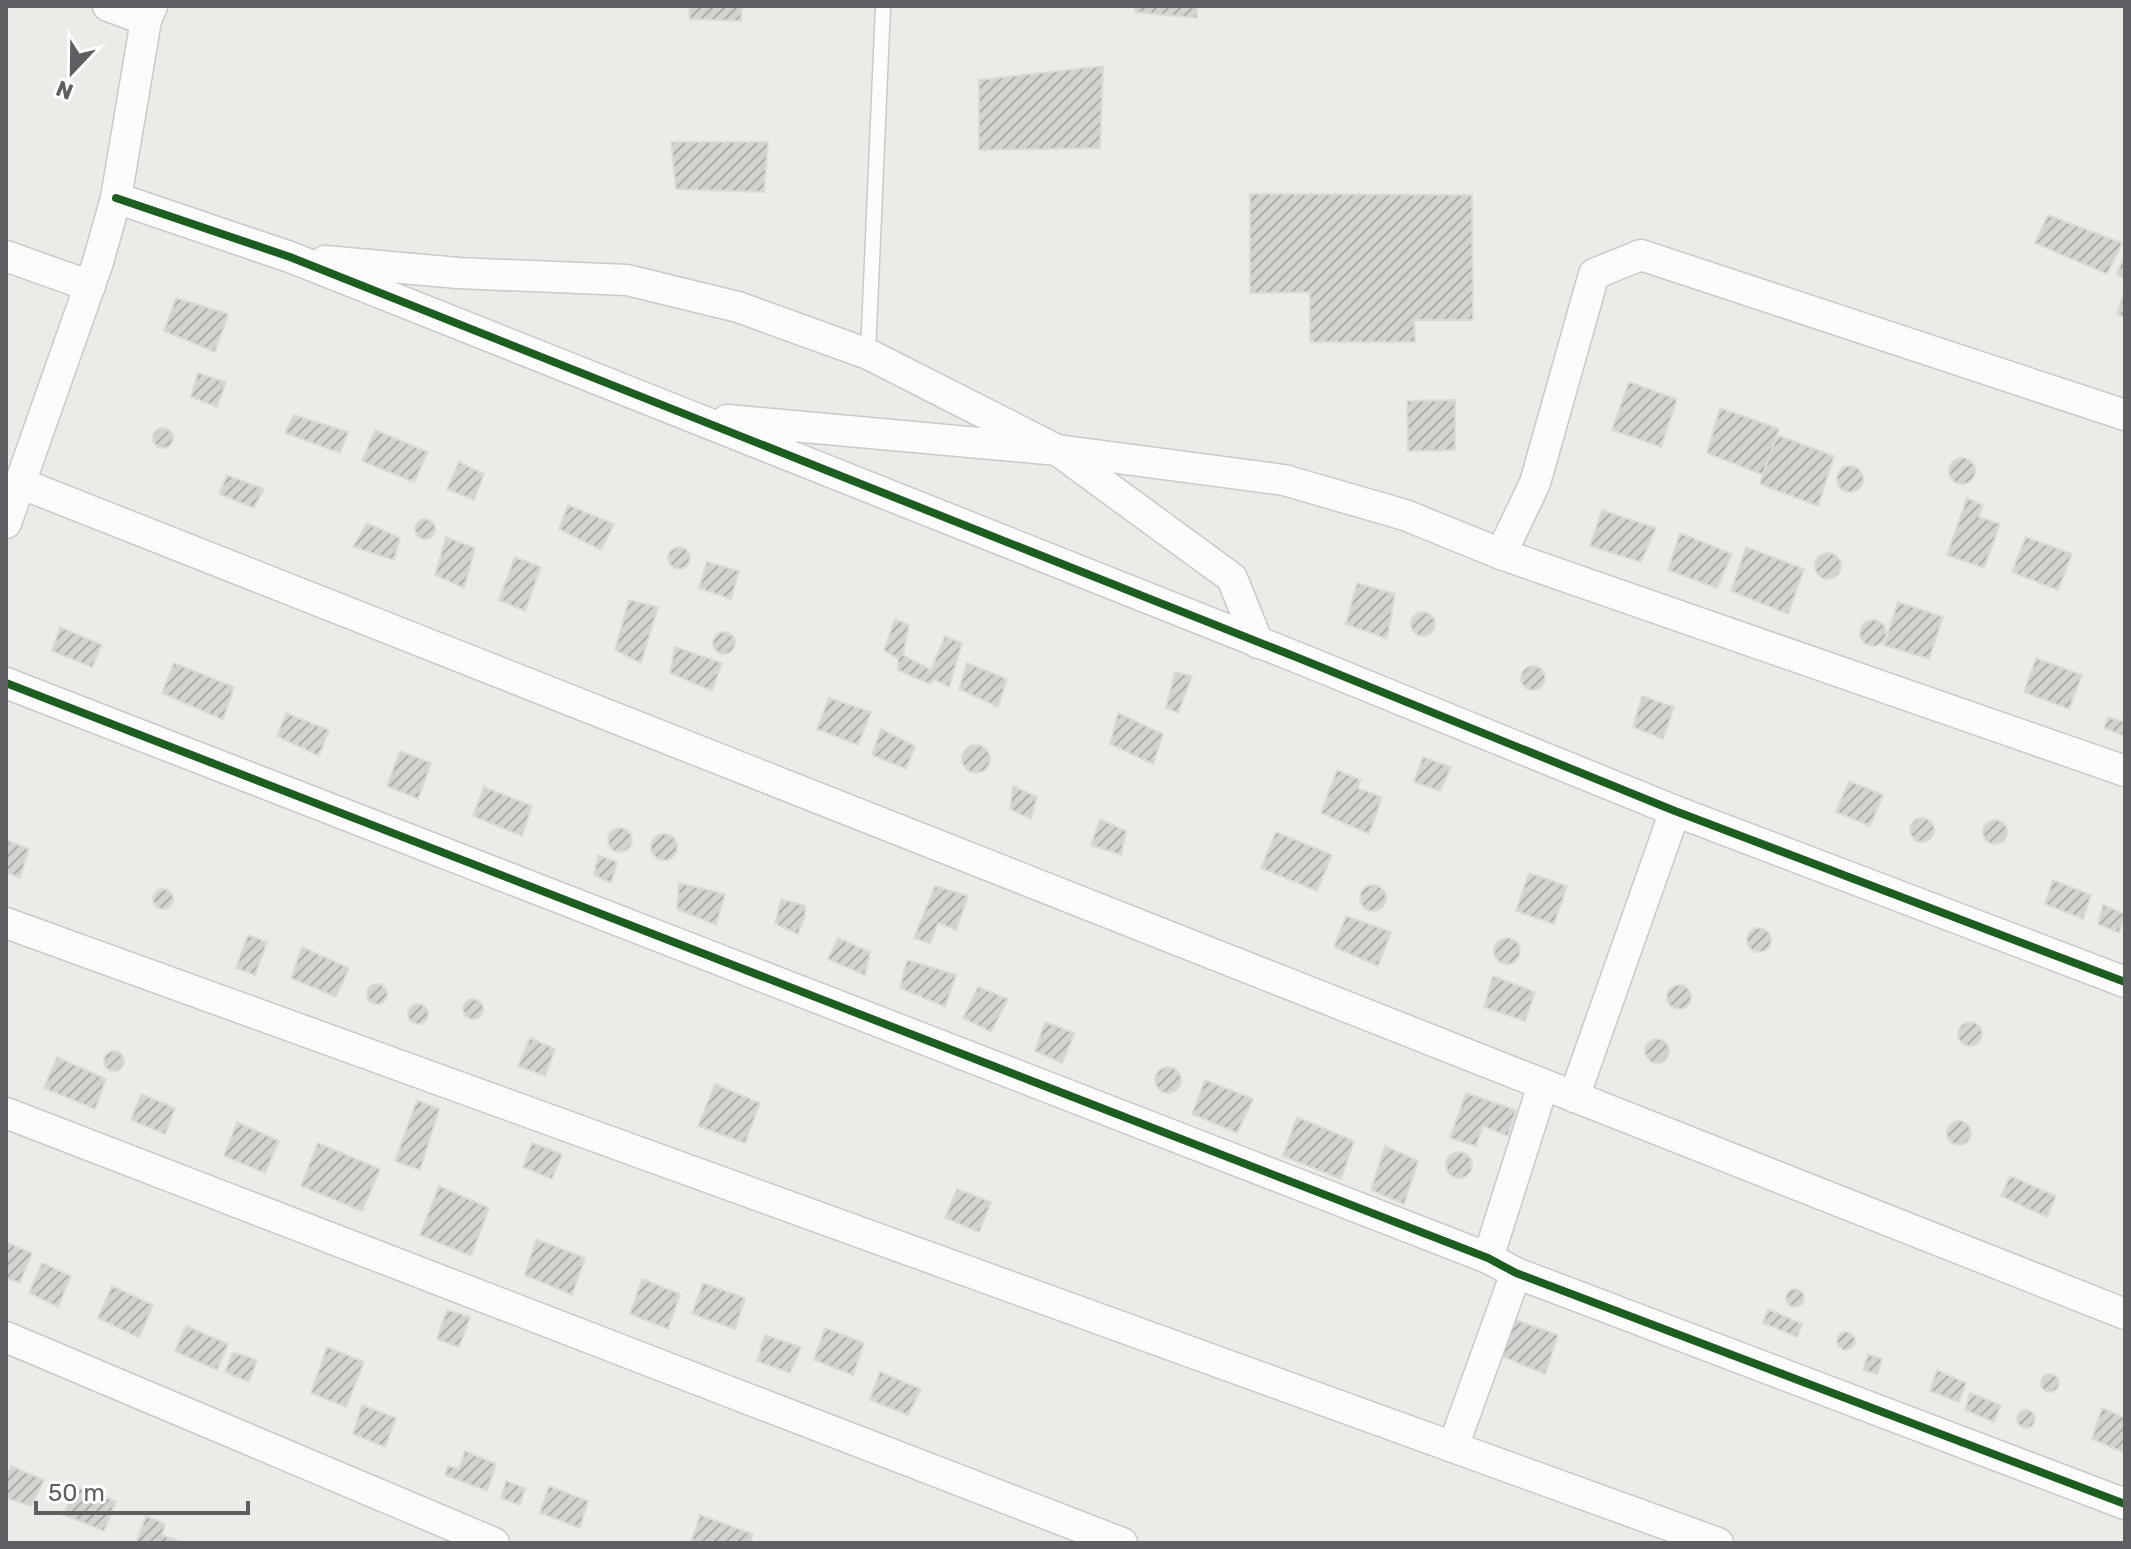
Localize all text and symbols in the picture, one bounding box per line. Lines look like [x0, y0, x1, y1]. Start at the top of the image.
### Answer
north arrow [32, 32, 112, 112]
text: N [52, 75, 77, 106]
scale bar [36, 1465, 248, 1515]
text: 50 m [48, 1479, 105, 1507]

